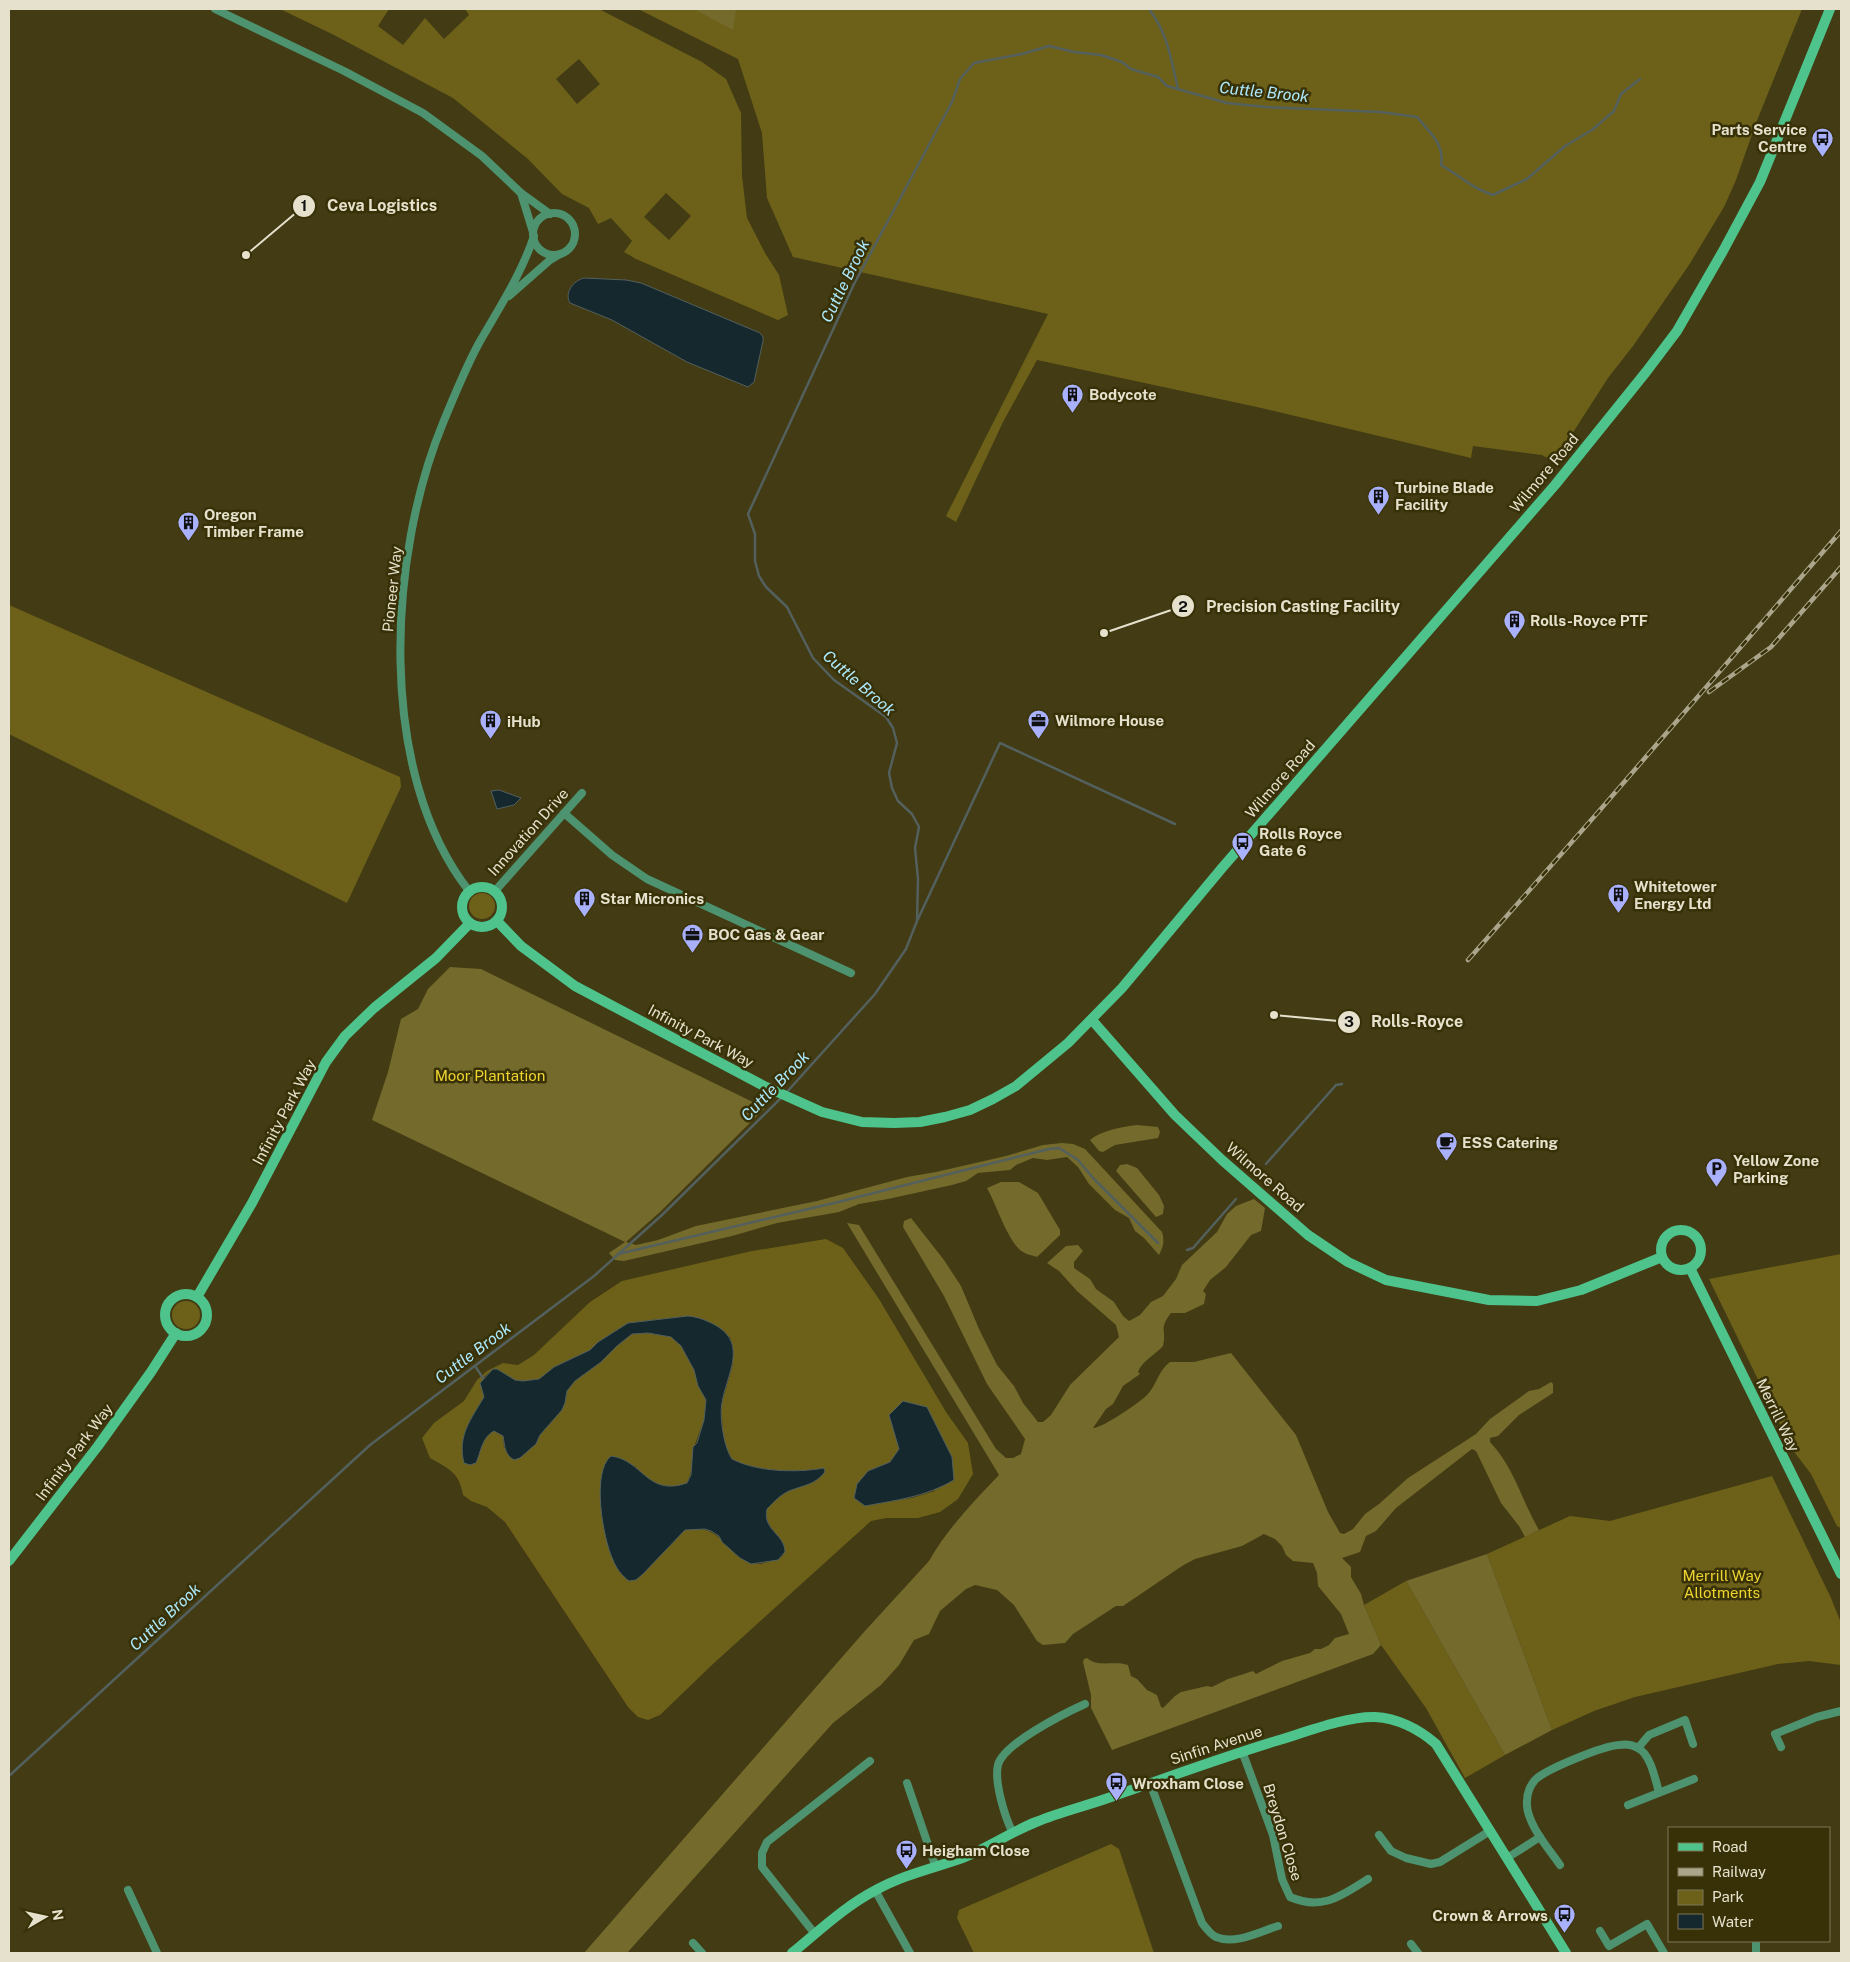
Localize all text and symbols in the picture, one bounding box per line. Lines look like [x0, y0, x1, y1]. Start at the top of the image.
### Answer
water label: Cuttle Brook [1218, 78, 1310, 106]
place label: Parts Service Centre [1711, 121, 1807, 155]
bus stop icon: Parts Service Centre [1811, 126, 1835, 157]
callout: Ceva Logistics [292, 190, 447, 221]
text: Ceva Logistics [327, 196, 437, 215]
text: 1 [301, 197, 307, 214]
water label: Cuttle Brook [817, 236, 873, 326]
building icon: Bodycote [1061, 382, 1085, 413]
place label: Bodycote [1089, 386, 1157, 403]
street label: Wilmore Road [1506, 430, 1582, 516]
place label: Turbine Blade Facility [1395, 479, 1494, 513]
building icon: Turbine Blade Facility [1367, 484, 1391, 515]
place label: Oregon Timber Frame [204, 506, 304, 540]
building icon: Oregon Timber Frame [176, 511, 200, 542]
street label: Pioneer Way [379, 545, 405, 633]
callout: Precision Casting Facility [1171, 591, 1409, 622]
text: Precision Casting Facility [1206, 597, 1400, 616]
text: 2 [1178, 598, 1188, 615]
building icon: Rolls-Royce PTF [1502, 608, 1526, 639]
place label: Rolls-Royce PTF [1530, 612, 1648, 629]
water label: Cuttle Brook [819, 646, 899, 720]
office icon: Wilmore House [1027, 708, 1051, 739]
building icon: iHub [479, 709, 503, 740]
place label: Wilmore House [1055, 712, 1164, 729]
place label: iHub [507, 713, 541, 730]
street label: Wilmore Road [1242, 737, 1318, 821]
street label: Innovation Drive [484, 785, 572, 879]
place label: Rolls Royce Gate 6 [1259, 825, 1342, 859]
bus stop icon: Rolls Royce Gate 6 [1231, 830, 1255, 861]
place label: Whitetower Energy Ltd [1634, 878, 1717, 912]
building icon: Whitetower Energy Ltd [1606, 883, 1630, 914]
building icon: Star Micronics [572, 886, 596, 917]
place label: Star Micronics [600, 890, 704, 907]
office icon: BOC Gas & Gear [680, 922, 704, 953]
place label: BOC Gas & Gear [708, 926, 825, 943]
street label: Infinity Park Way [645, 1001, 757, 1071]
callout: Rolls-Royce [1336, 1006, 1474, 1037]
text: Rolls-Royce [1371, 1012, 1463, 1031]
text: 3 [1344, 1013, 1354, 1030]
water label: Cuttle Brook [737, 1047, 813, 1125]
street label: Infinity Park Way [249, 1056, 319, 1168]
park label: Moor Plantation [435, 1067, 545, 1084]
cafe icon: ESS Catering [1434, 1130, 1458, 1161]
place label: ESS Catering [1462, 1134, 1558, 1151]
street label: Wilmore Road [1223, 1139, 1307, 1215]
place label: Yellow Zone Parking [1733, 1152, 1819, 1186]
parking icon: Yellow Zone Parking [1705, 1157, 1729, 1188]
water label: Cuttle Brook [431, 1318, 515, 1388]
street label: Merrill Way [1753, 1376, 1803, 1454]
street label: Infinity Park Way [32, 1400, 116, 1504]
park label: Merrill Way Allotments [1682, 1567, 1762, 1601]
water label: Cuttle Brook [126, 1579, 205, 1655]
street label: Sinfin Avenue [1168, 1722, 1264, 1768]
bus stop icon: Wroxham Close [1104, 1771, 1128, 1802]
place label: Wroxham Close [1132, 1775, 1244, 1792]
street label: Breydon Close [1260, 1781, 1306, 1883]
legend [1668, 1827, 1830, 1942]
bus stop icon: Heigham Close [894, 1838, 918, 1869]
text: Road [1712, 1838, 1748, 1855]
place label: Heigham Close [922, 1842, 1030, 1859]
text: Railway [1712, 1863, 1766, 1880]
text: Park [1712, 1888, 1744, 1905]
north arrow [20, 1892, 70, 1942]
bus stop icon: Crown & Arrows [1552, 1903, 1576, 1934]
place label: Crown & Arrows [1432, 1907, 1548, 1924]
text: N [49, 1908, 67, 1922]
text: Water [1712, 1913, 1754, 1930]

